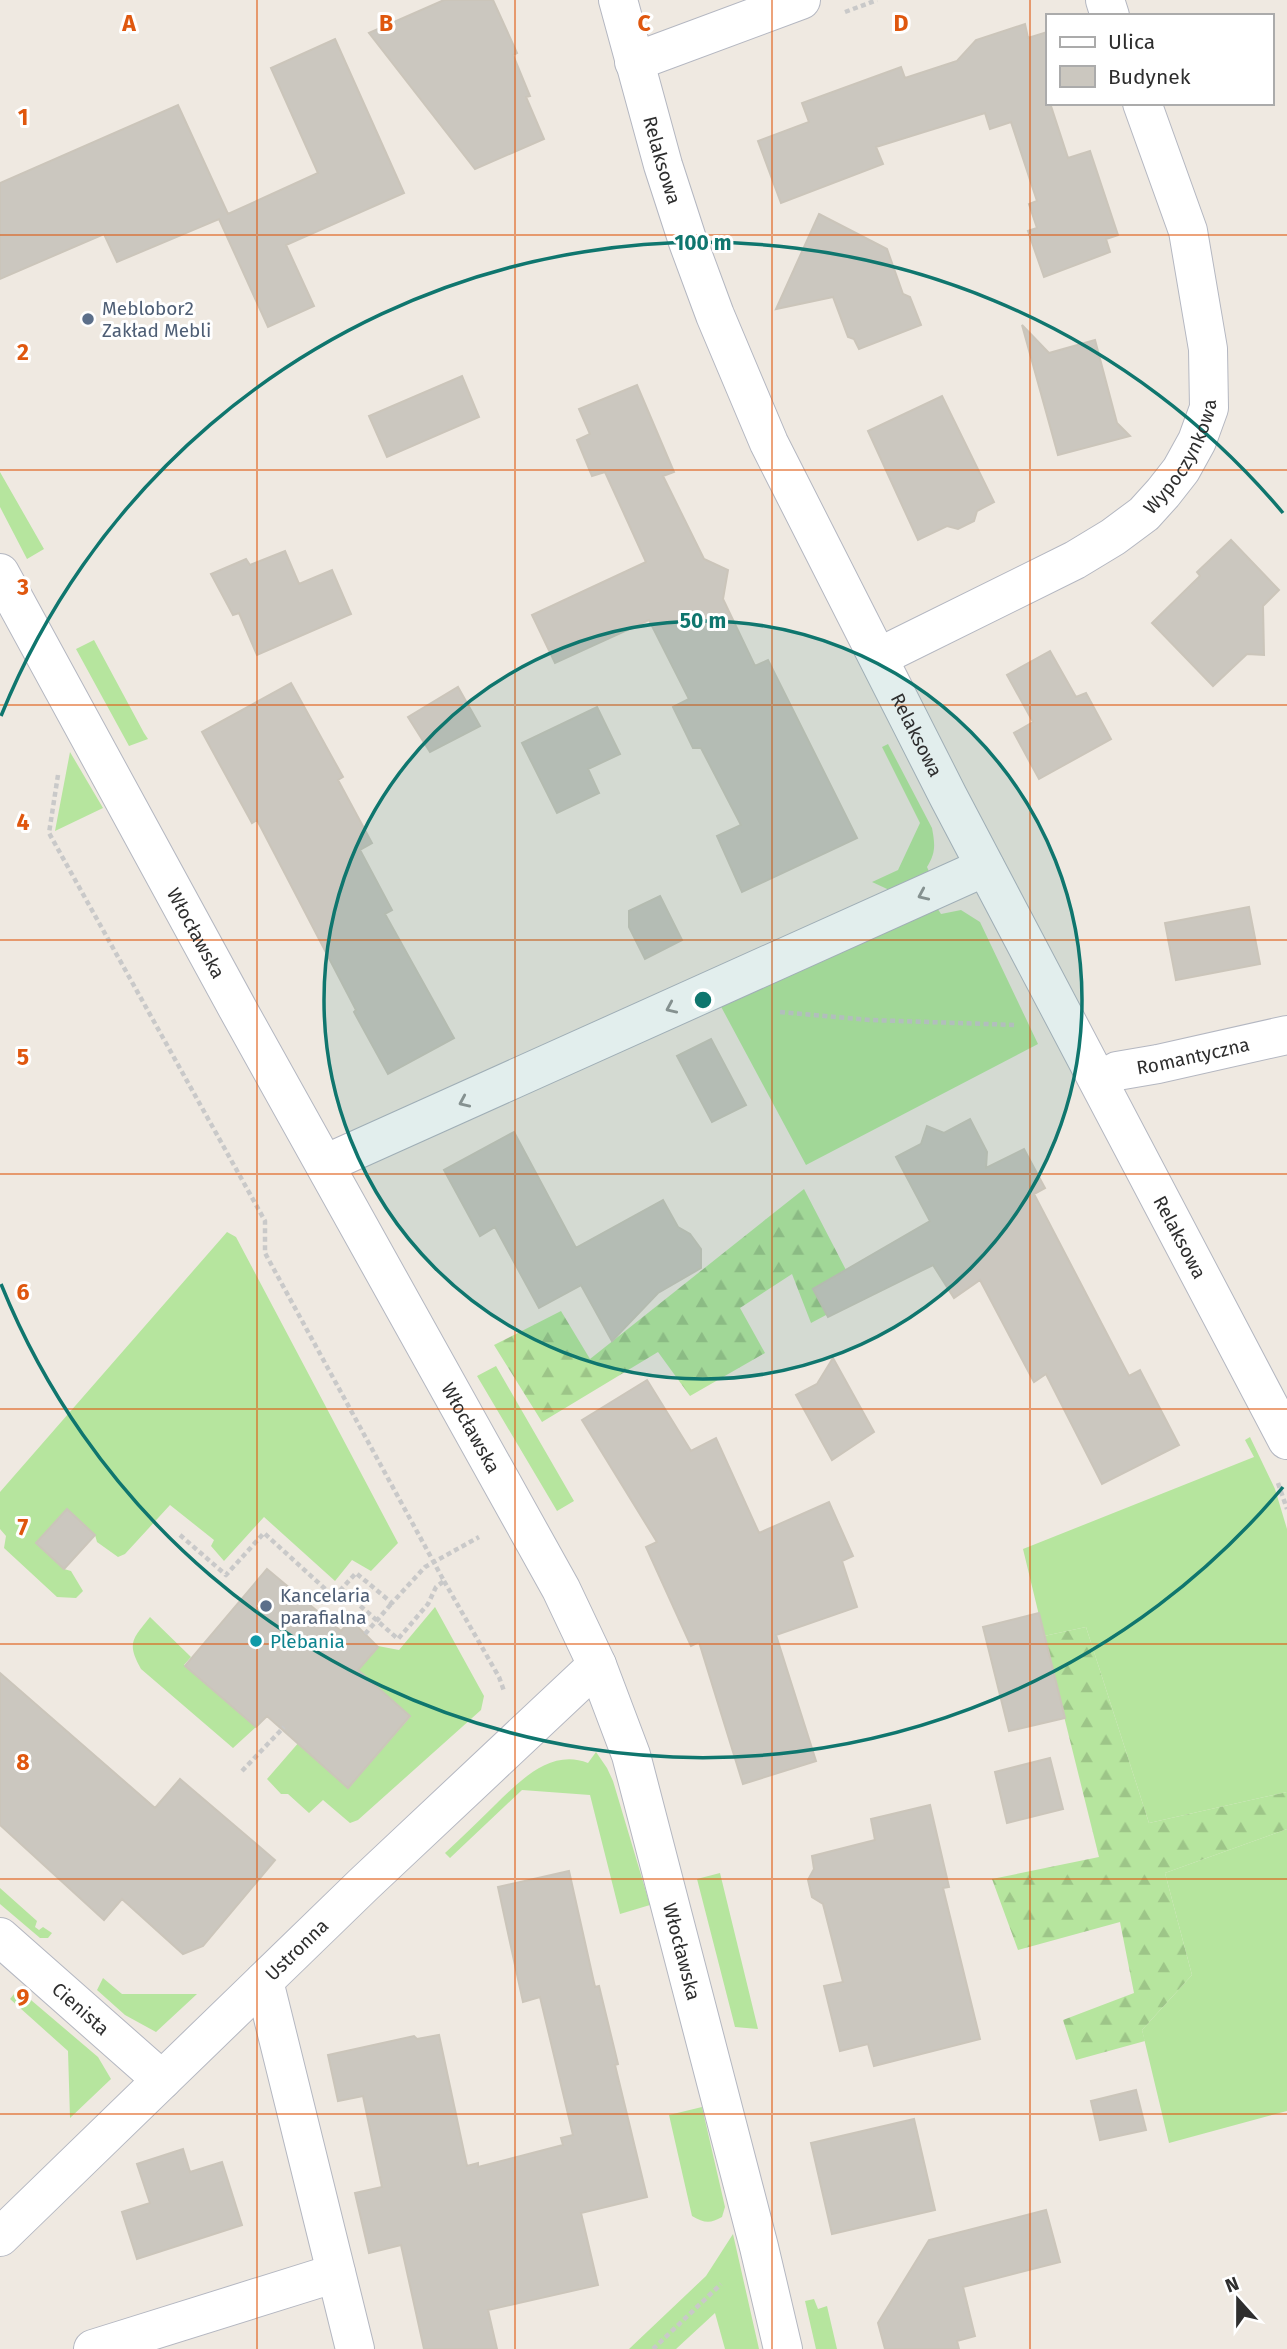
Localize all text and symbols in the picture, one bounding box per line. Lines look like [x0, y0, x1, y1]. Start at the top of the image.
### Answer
text: A [121, 9, 136, 37]
text: B [379, 9, 393, 37]
text: C [637, 9, 651, 37]
text: D [894, 9, 909, 37]
legend [1046, 14, 1273, 105]
text: Ulica [1108, 29, 1155, 55]
text: Budynek [1108, 64, 1191, 90]
text: 1 [18, 103, 28, 131]
street label: Relaksowa [639, 113, 686, 207]
text: 100 m [674, 230, 732, 256]
place label: Meblobor2 Zakład Mebli [102, 297, 211, 342]
marker: Meblobor2 Zakład Mebli [80, 311, 96, 327]
text: 2 [17, 338, 29, 366]
street label: Wypoczynkowa [1138, 399, 1221, 518]
text: 3 [16, 573, 29, 601]
text: 50 m [680, 608, 726, 634]
street label: Relaksowa [886, 689, 948, 781]
text: 4 [17, 808, 30, 836]
street label: Włocławska [162, 884, 230, 982]
one-way arrow [918, 887, 930, 901]
centre of rings [691, 988, 715, 1012]
one-way arrow [666, 1000, 678, 1014]
street label: Romantyczna [1135, 1032, 1252, 1079]
text: 5 [17, 1043, 29, 1071]
one-way arrow [459, 1094, 471, 1108]
street label: Relaksowa [1149, 1192, 1212, 1283]
text: 6 [17, 1278, 30, 1306]
street label: Włocławska [437, 1379, 505, 1477]
text: 7 [18, 1513, 29, 1541]
place label: Kancelaria parafialna [280, 1584, 370, 1629]
marker: Kancelaria parafialna [258, 1598, 274, 1614]
place label: Plebania [270, 1630, 345, 1653]
marker: Plebania [248, 1633, 264, 1649]
text: 8 [16, 1748, 30, 1776]
street label: Włocławska [658, 1900, 706, 2003]
street label: Ustronna [260, 1914, 333, 1985]
street label: Cienista [48, 1977, 114, 2040]
text: 9 [17, 1983, 30, 2011]
north arrow [1203, 2265, 1273, 2335]
text: N [1222, 2272, 1242, 2298]

